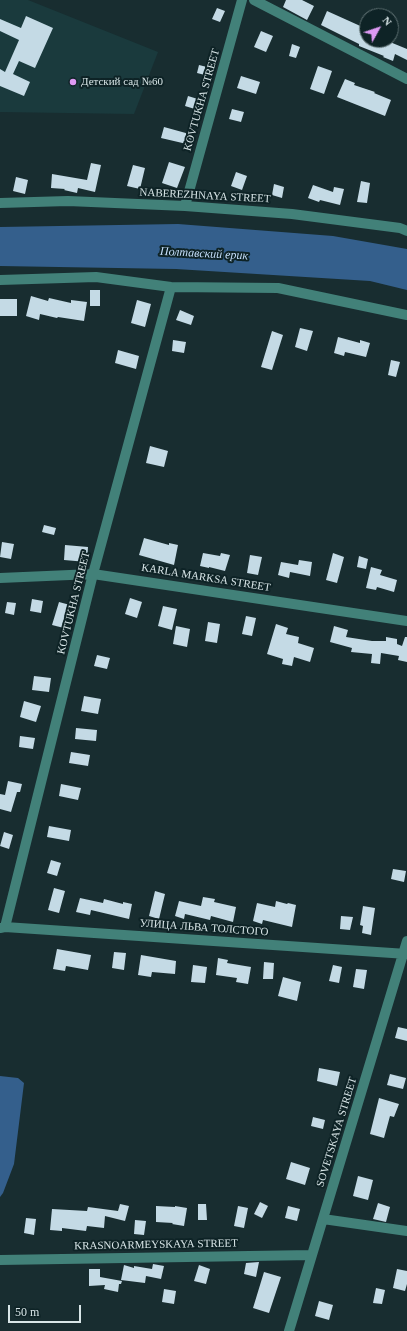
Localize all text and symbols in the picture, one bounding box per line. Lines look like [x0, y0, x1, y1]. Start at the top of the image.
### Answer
north arrow [359, 8, 399, 48]
text: N [380, 14, 395, 28]
street label: KOVTUKHA STREET [181, 48, 223, 152]
place label: Детский сад №60 [81, 75, 163, 89]
marker: Детский сад №60 [68, 77, 78, 87]
street label: NABEREZHNAYA STREET [139, 186, 271, 206]
water label: Полтавский ерик [160, 244, 248, 264]
street label: KOVTUKHA STREET [55, 550, 93, 656]
street label: KARLA MARKSA STREET [140, 561, 272, 595]
street label: УЛИЦА ЛЬВА ТОЛСТОГО [139, 917, 269, 939]
street label: SOVETSKAYA STREET [314, 1075, 360, 1189]
street label: KRASNOARMEYSKAYA STREET [74, 1237, 238, 1253]
scale bar [10, 1297, 83, 1323]
text: 50 m [15, 1305, 39, 1319]

